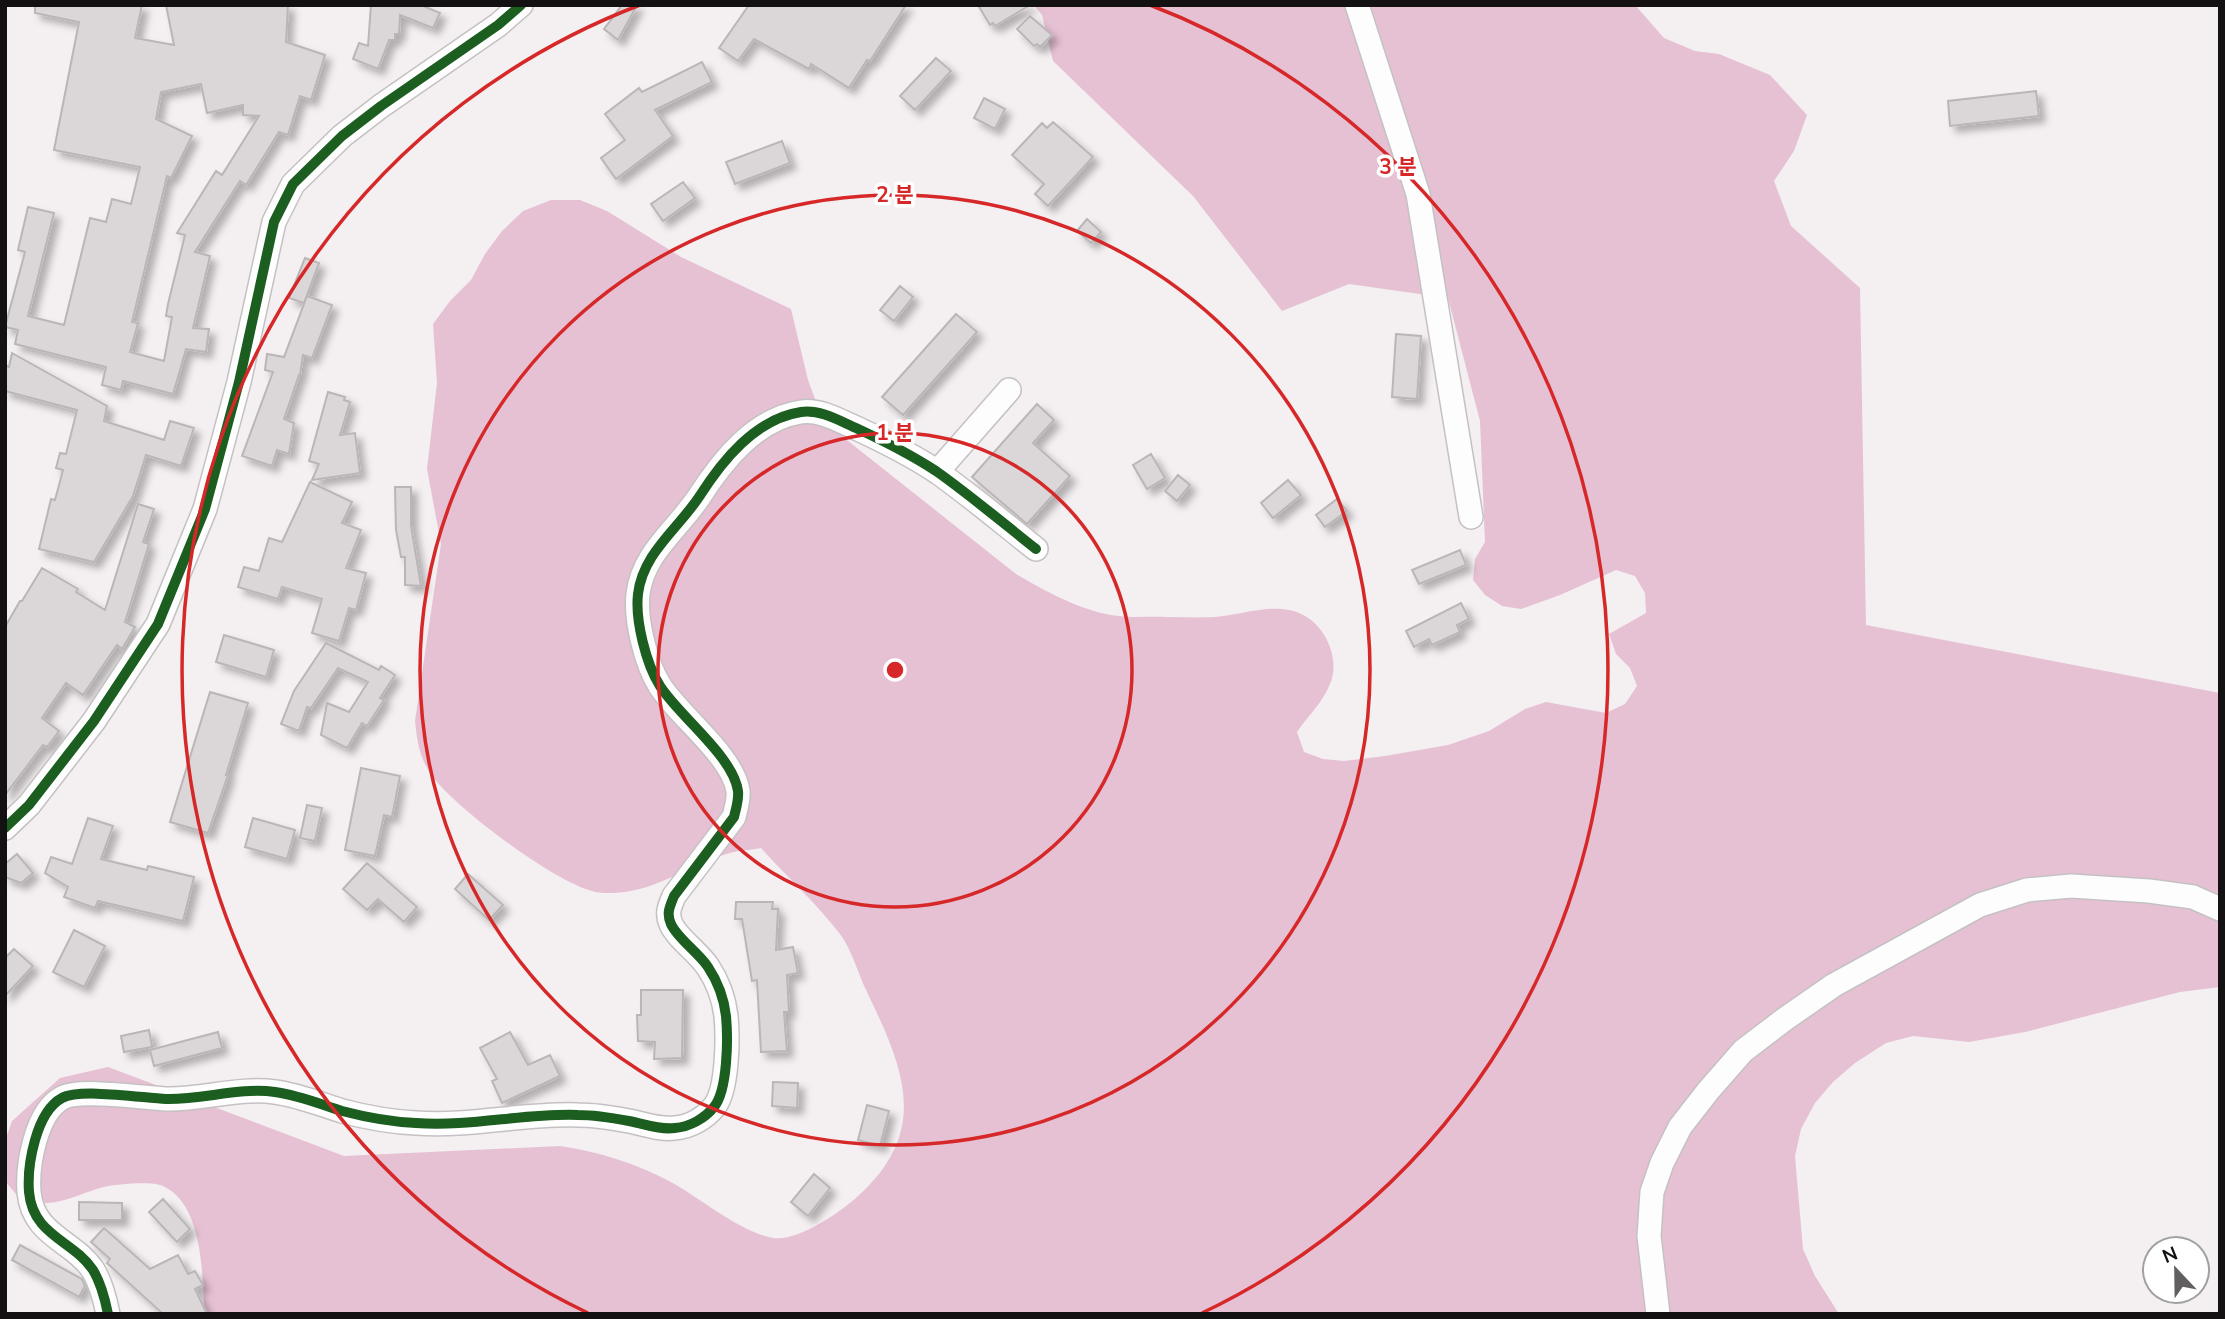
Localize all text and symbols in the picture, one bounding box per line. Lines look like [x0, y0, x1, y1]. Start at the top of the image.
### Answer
text: 3 분 [1379, 153, 1417, 181]
text: 2 분 [876, 181, 914, 209]
text: 1 분 [876, 419, 914, 447]
centre of rings [883, 658, 907, 682]
north arrow [2141, 1235, 2211, 1305]
text: N [2159, 1240, 2181, 1270]

